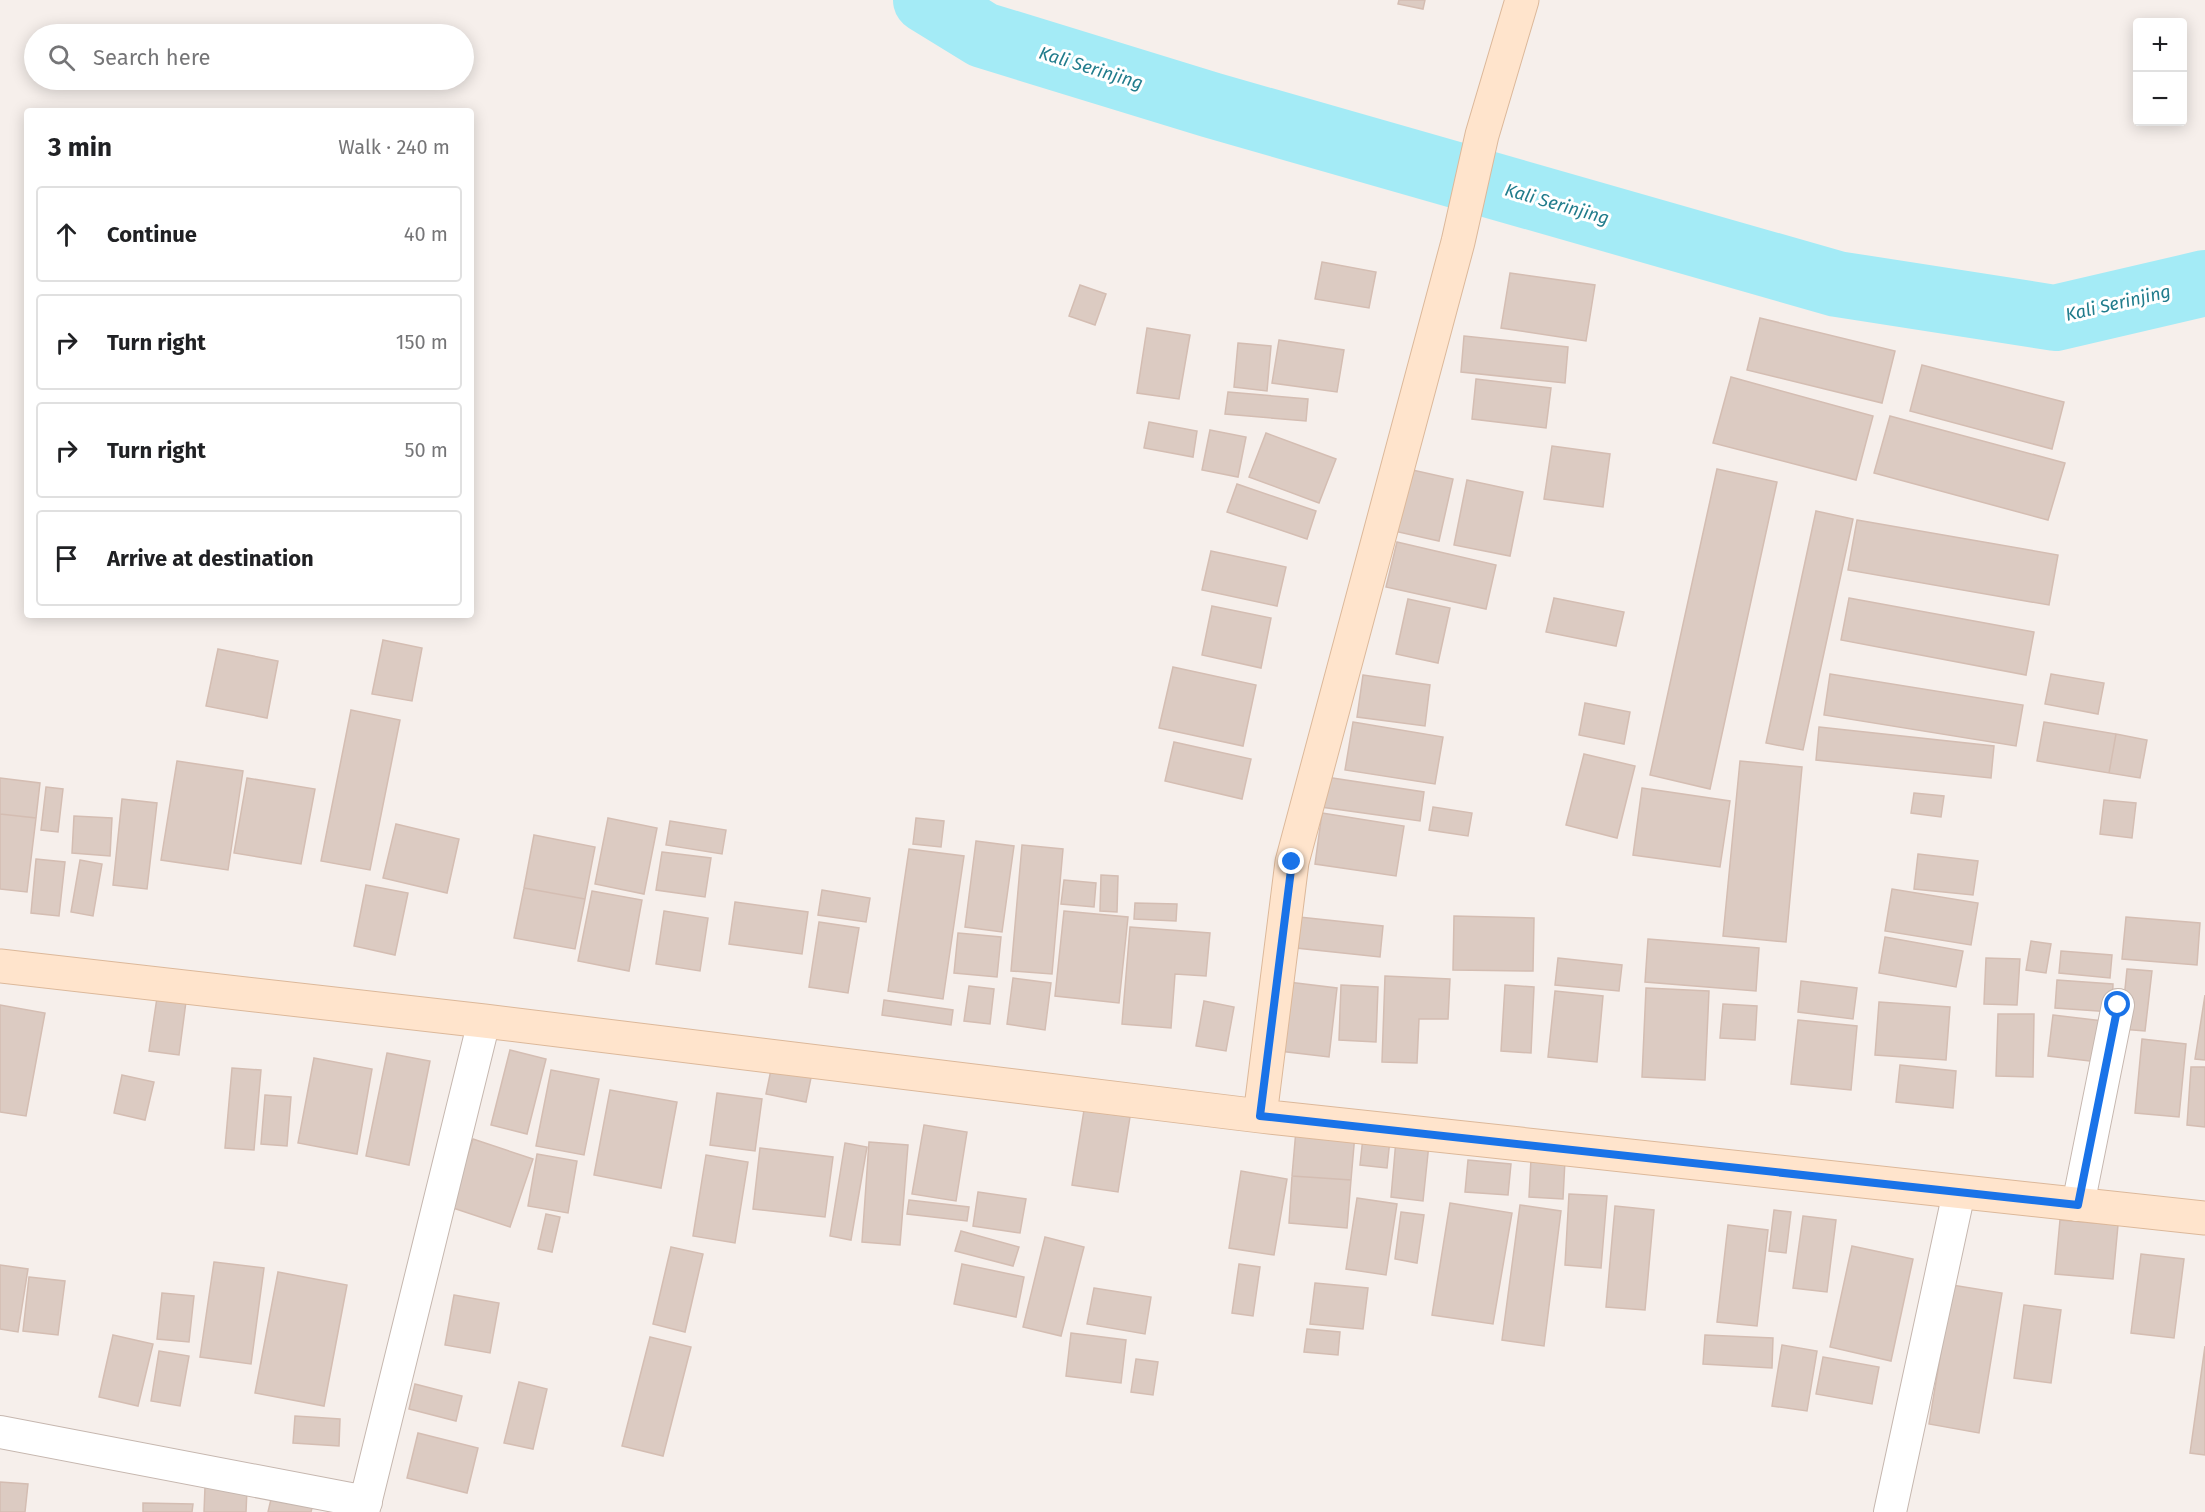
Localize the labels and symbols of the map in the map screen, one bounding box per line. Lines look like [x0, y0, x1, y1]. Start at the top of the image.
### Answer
water label: Kali Serinjing [1036, 42, 1146, 94]
water label: Kali Serinjing [1502, 179, 1612, 229]
water label: Kali Serinjing [2063, 280, 2173, 326]
route end [1278, 848, 1304, 874]
route start [2104, 991, 2130, 1017]

